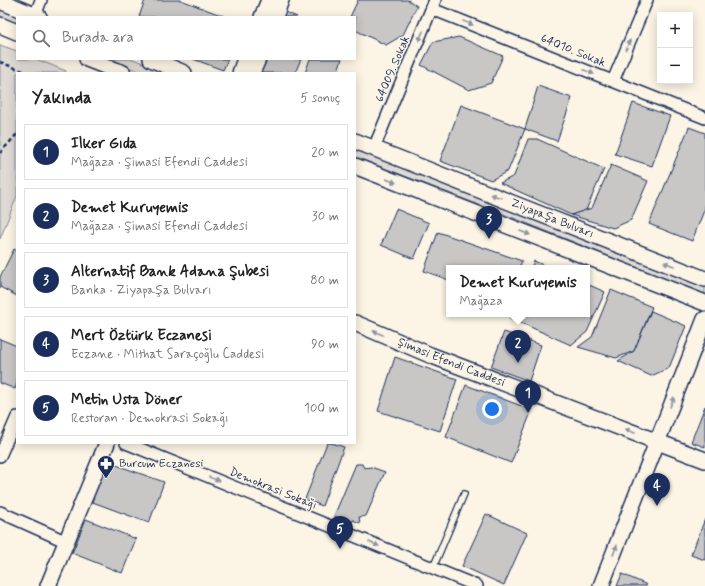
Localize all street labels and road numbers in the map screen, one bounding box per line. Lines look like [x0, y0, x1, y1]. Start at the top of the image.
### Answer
street label: 64010. Sokak [538, 31, 608, 71]
street label: 64009. Sokak [372, 33, 414, 105]
street label: Ziyapaşa Bulvarı [508, 195, 596, 242]
street label: Şimasi Efendi Caddesi [395, 334, 507, 391]
street label: Demokrasi Sokağı [227, 464, 319, 514]

